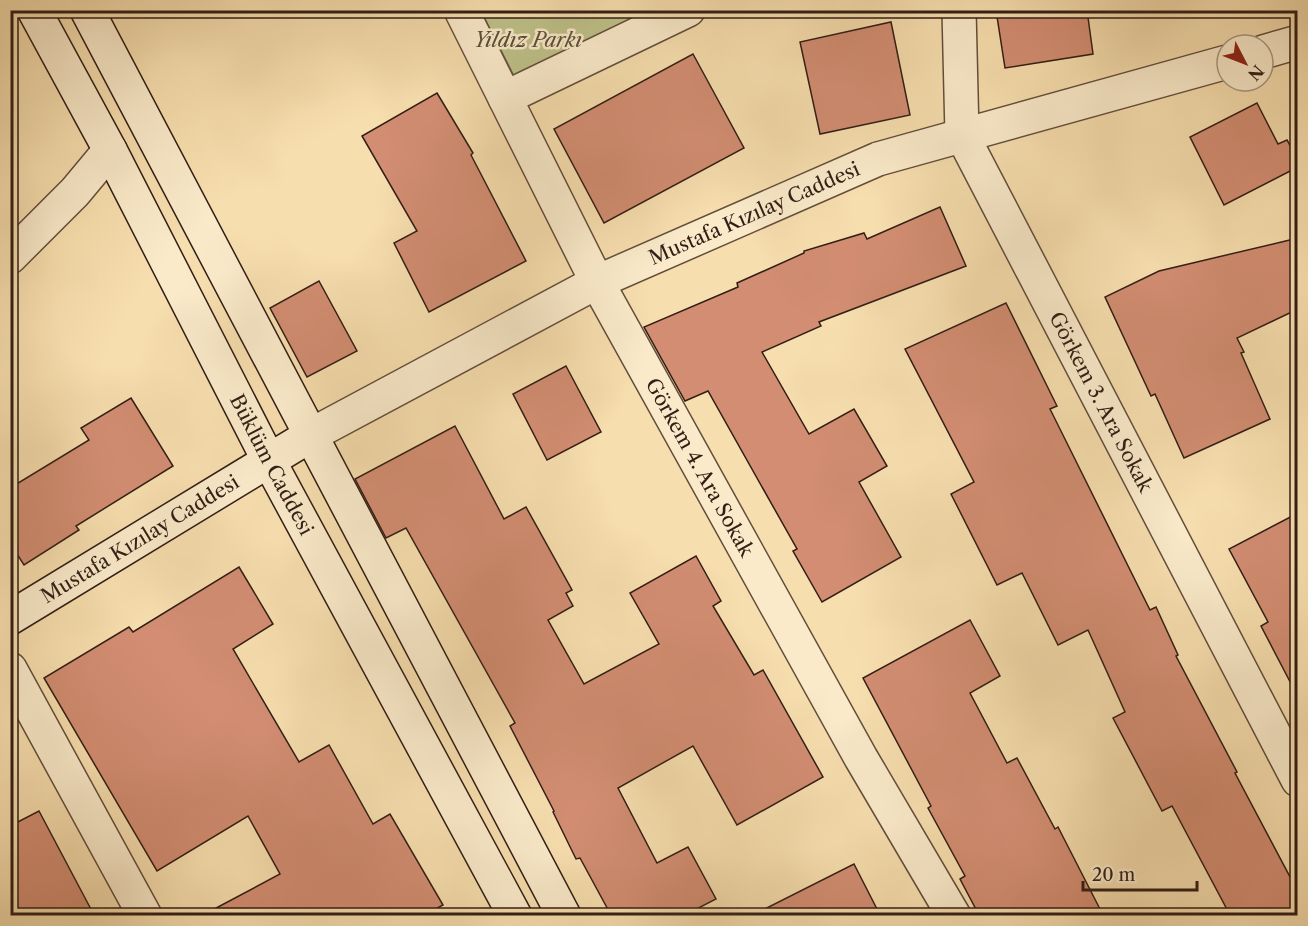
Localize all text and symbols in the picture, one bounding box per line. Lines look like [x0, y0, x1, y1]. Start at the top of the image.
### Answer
park label: Yıldız Parkı [474, 28, 582, 52]
north arrow [1215, 33, 1275, 93]
text: N [1244, 61, 1268, 85]
street label: Mustafa Kızılay Caddesi [645, 157, 863, 270]
street label: Görkem 3. Ara Sokak [1044, 308, 1159, 497]
street label: Görkem 4. Ara Sokak [641, 374, 760, 562]
street label: Büklüm Caddesi [225, 390, 319, 539]
street label: Mustafa Kızılay Caddesi [36, 470, 243, 608]
scale bar [1083, 854, 1197, 892]
text: 20 m [1092, 864, 1136, 886]

